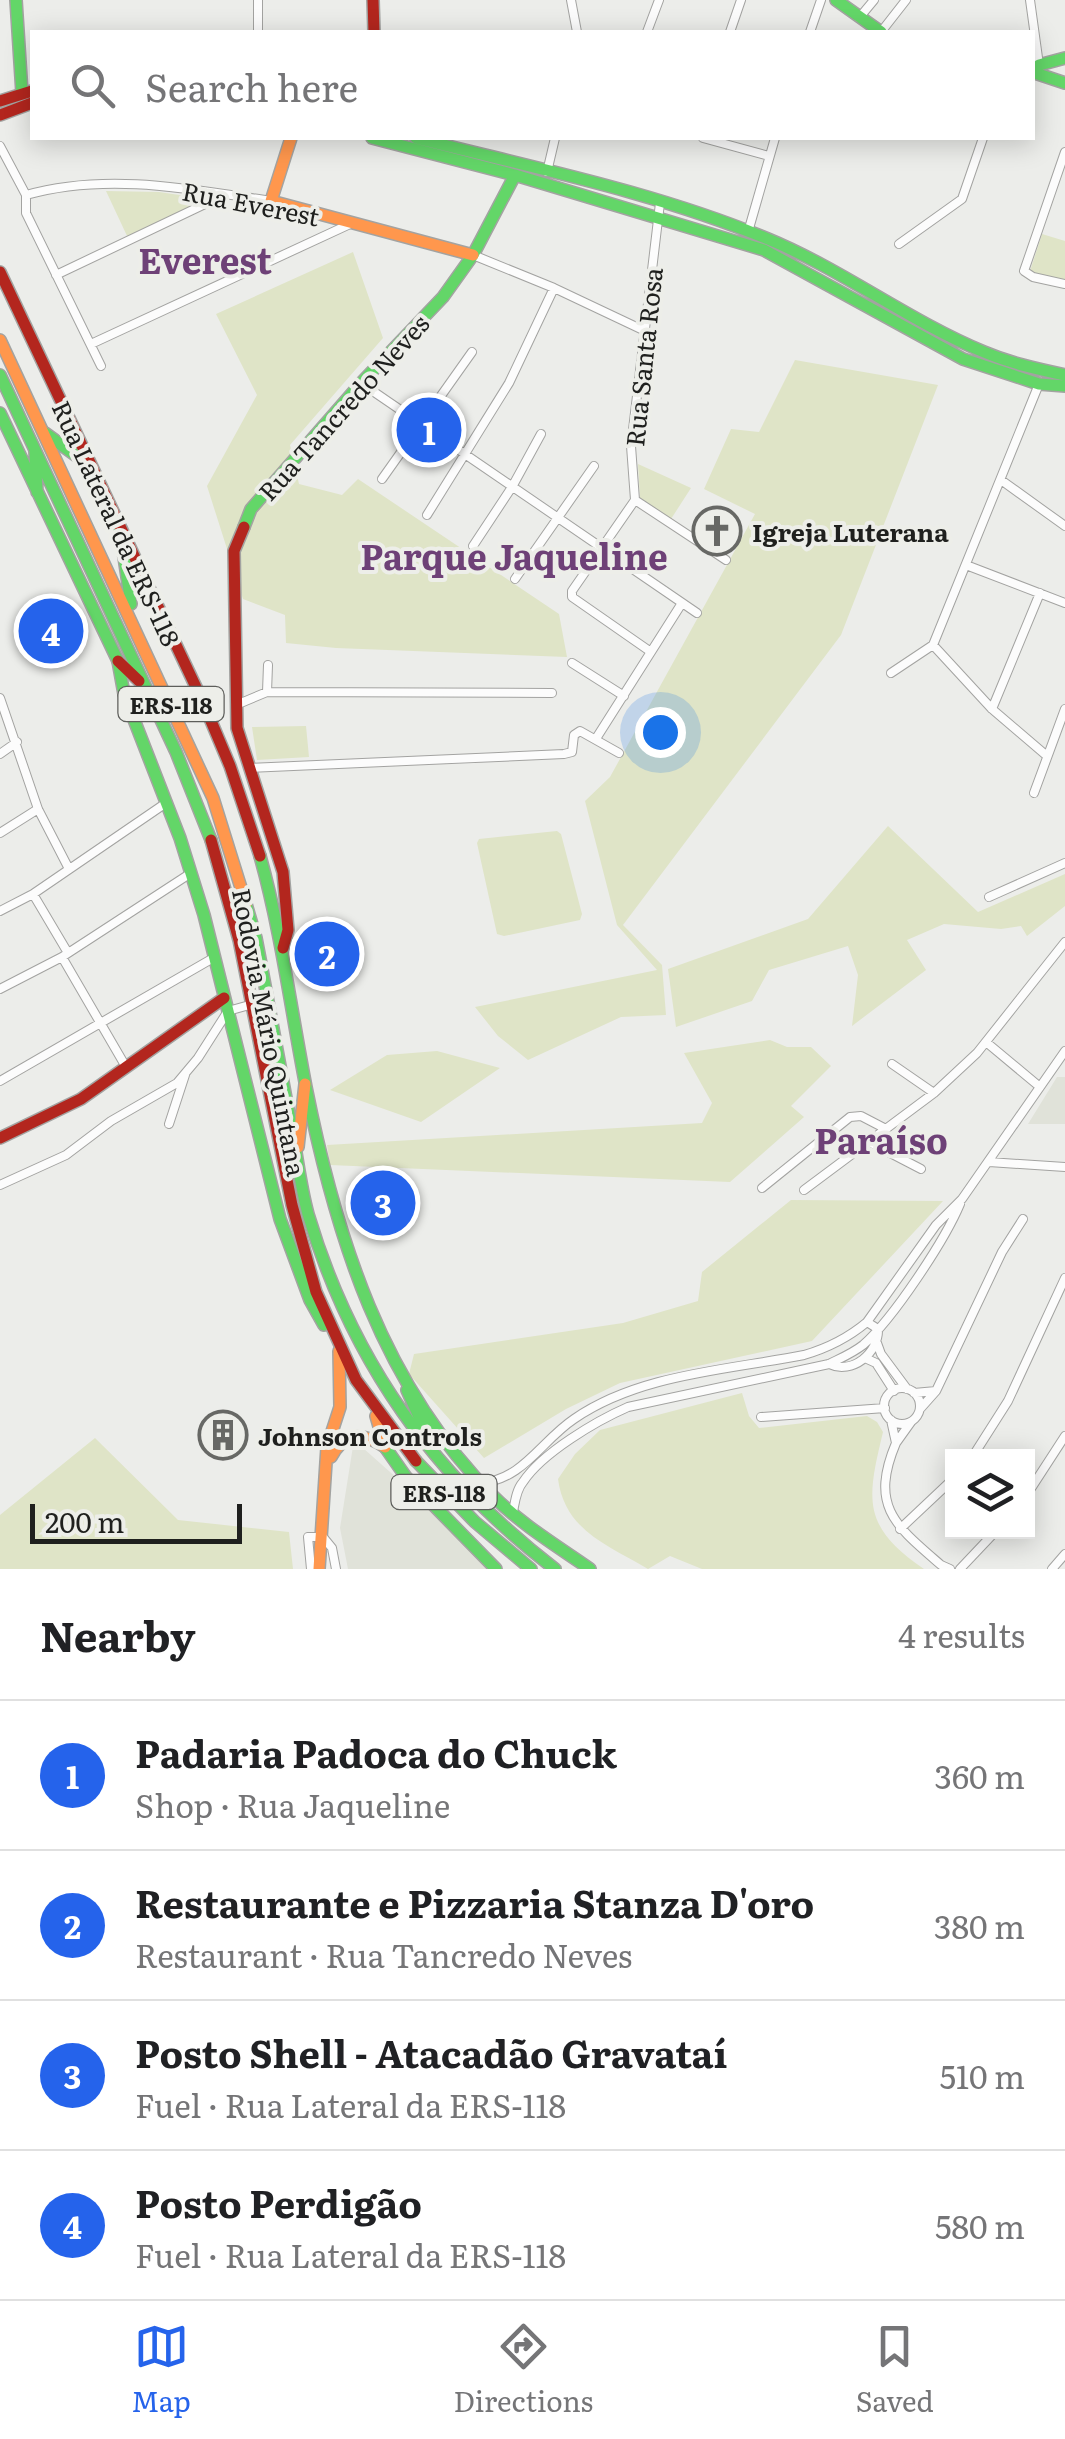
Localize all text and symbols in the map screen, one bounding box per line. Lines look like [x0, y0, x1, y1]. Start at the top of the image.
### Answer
search box [30, 30, 1035, 140]
text: Search here [145, 57, 358, 114]
icon: search [65, 58, 120, 113]
street label: Rua Everest [179, 172, 323, 234]
district label: Everest [138, 233, 272, 285]
street label: Rua Santa Rosa [615, 265, 671, 448]
street label: Rua Tancredo Neves [249, 306, 437, 508]
pin: 1 [396, 392, 462, 468]
street label: Rua Lateral da ERS-118 [44, 394, 190, 652]
church icon: Igreja Luterana [691, 505, 743, 557]
place label: Igreja Luterana [752, 513, 949, 550]
district label: Parque Jaqueline [360, 529, 668, 581]
pin: 4 [18, 594, 84, 668]
road number: ERS-118 [119, 687, 224, 721]
your location [635, 707, 686, 758]
street label: Rodovia Mário Quintana [224, 885, 316, 1180]
pin: 2 [294, 916, 360, 992]
district label: Paraíso [814, 1113, 948, 1165]
pin: 3 [350, 1166, 416, 1240]
building icon: Johnson Controls [197, 1409, 249, 1461]
place label: Johnson Controls [258, 1417, 482, 1454]
map controls [945, 1449, 1035, 1539]
button: layers [945, 1449, 1035, 1539]
road number: ERS-118 [392, 1475, 496, 1509]
scale bar [30, 1499, 242, 1544]
text: 200 m [45, 1500, 124, 1542]
text: Nearby [40, 1603, 196, 1665]
text: 4 results [898, 1610, 1025, 1658]
text: Padaria Padoca do Chuck [135, 1723, 617, 1780]
text: 1 [66, 1751, 79, 1799]
text: 360 m [935, 1751, 1025, 1799]
text: Shop · Rua Jaqueline [135, 1780, 450, 1828]
text: Restaurante e Pizzaria Stanza D'oro [135, 1873, 814, 1930]
text: 2 [64, 1901, 81, 1949]
text: 380 m [934, 1901, 1025, 1949]
text: Restaurant · Rua Tancredo Neves [135, 1930, 632, 1978]
text: Posto Shell - Atacadão Gravataí [135, 2023, 727, 2080]
text: 3 [64, 2051, 81, 2099]
text: 510 m [940, 2051, 1025, 2099]
text: Fuel · Rua Lateral da ERS-118 [135, 2080, 566, 2128]
text: Posto Perdigão [135, 2173, 422, 2230]
text: 4 [63, 2201, 82, 2249]
text: 580 m [935, 2201, 1025, 2249]
text: Fuel · Rua Lateral da ERS-118 [135, 2230, 566, 2278]
tab: Map [131, 2319, 191, 2421]
tab: Directions [453, 2319, 593, 2421]
tab: Saved [856, 2319, 934, 2421]

